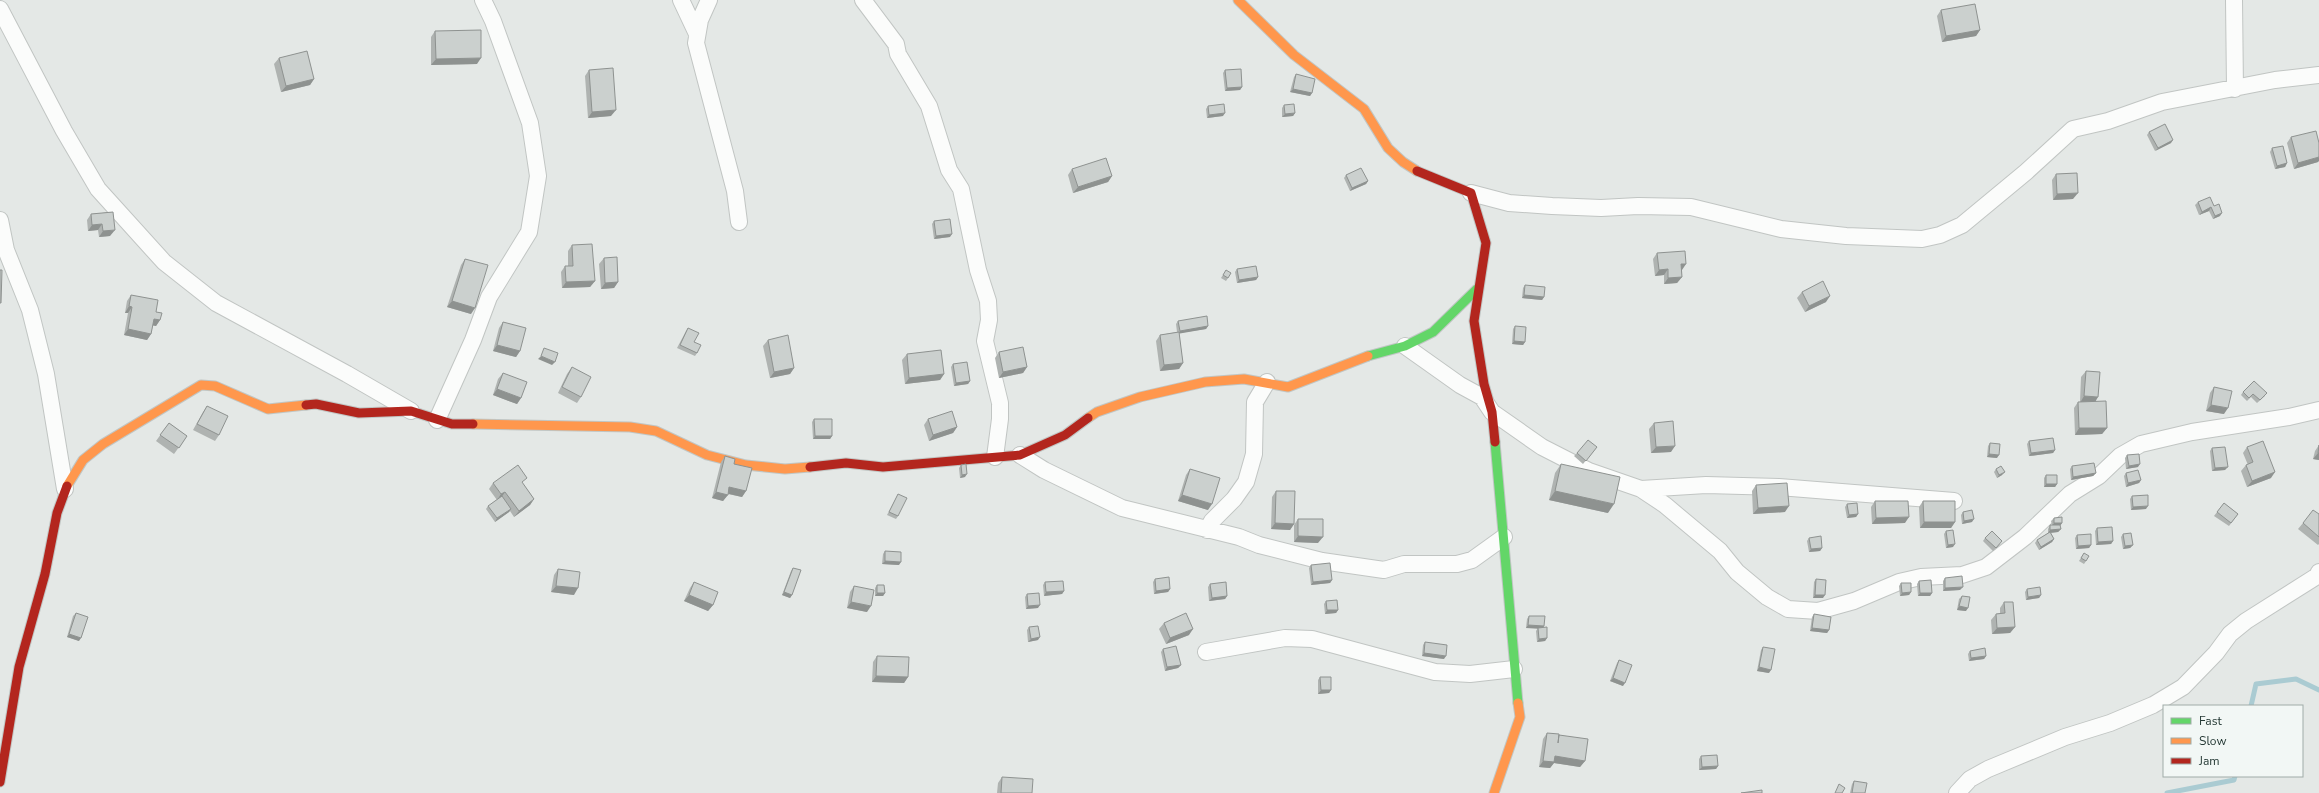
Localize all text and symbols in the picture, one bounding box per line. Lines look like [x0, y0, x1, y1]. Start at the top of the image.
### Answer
legend [2163, 705, 2303, 777]
text: Fast [2199, 713, 2222, 729]
text: Slow [2199, 733, 2227, 749]
text: Jam [2198, 753, 2220, 769]

